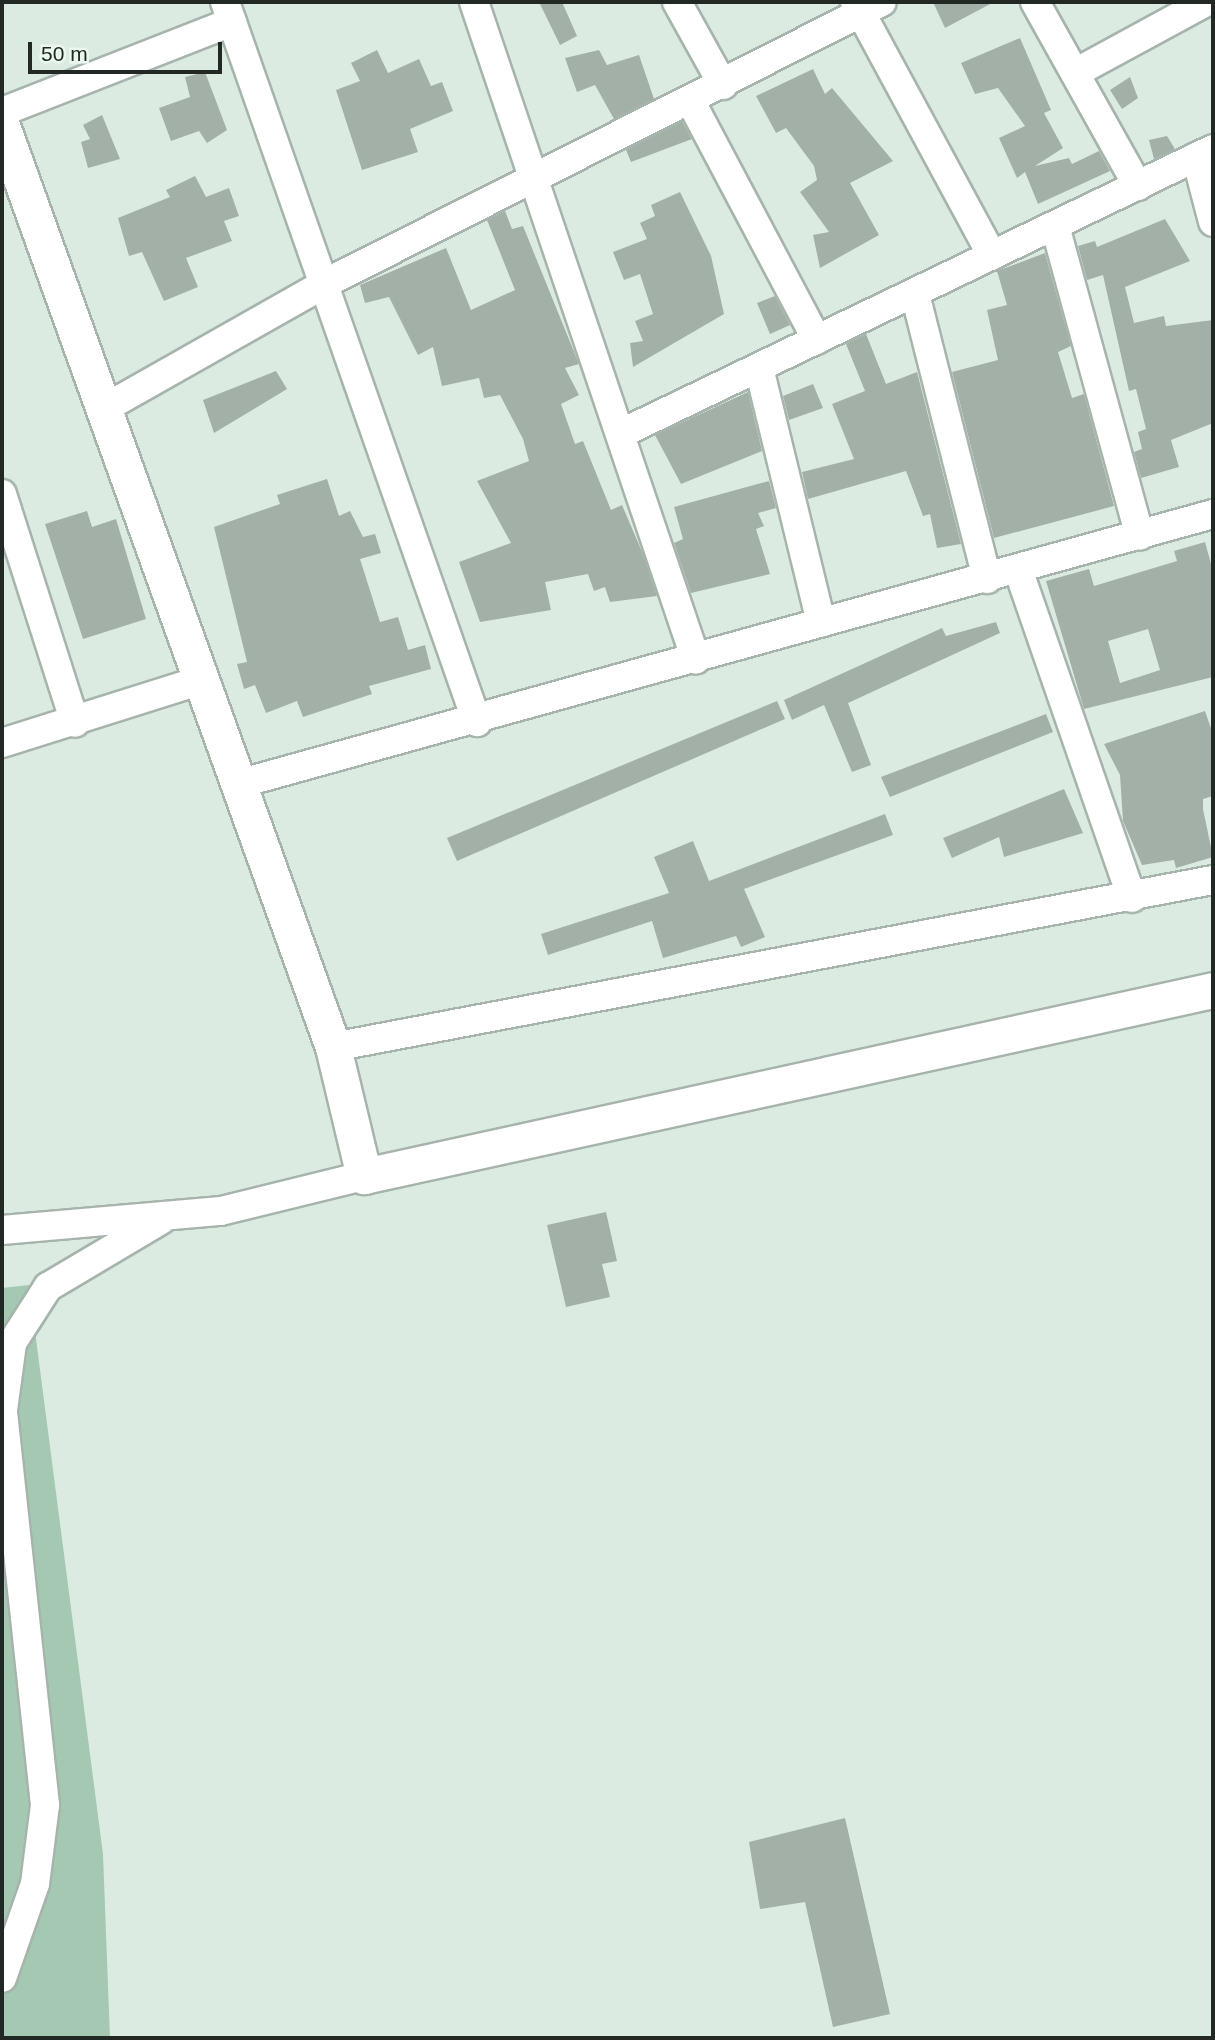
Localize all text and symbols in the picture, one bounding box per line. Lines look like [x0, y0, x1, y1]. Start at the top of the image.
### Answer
scale bar [32, 28, 226, 72]
text: 50 m [41, 42, 88, 65]

